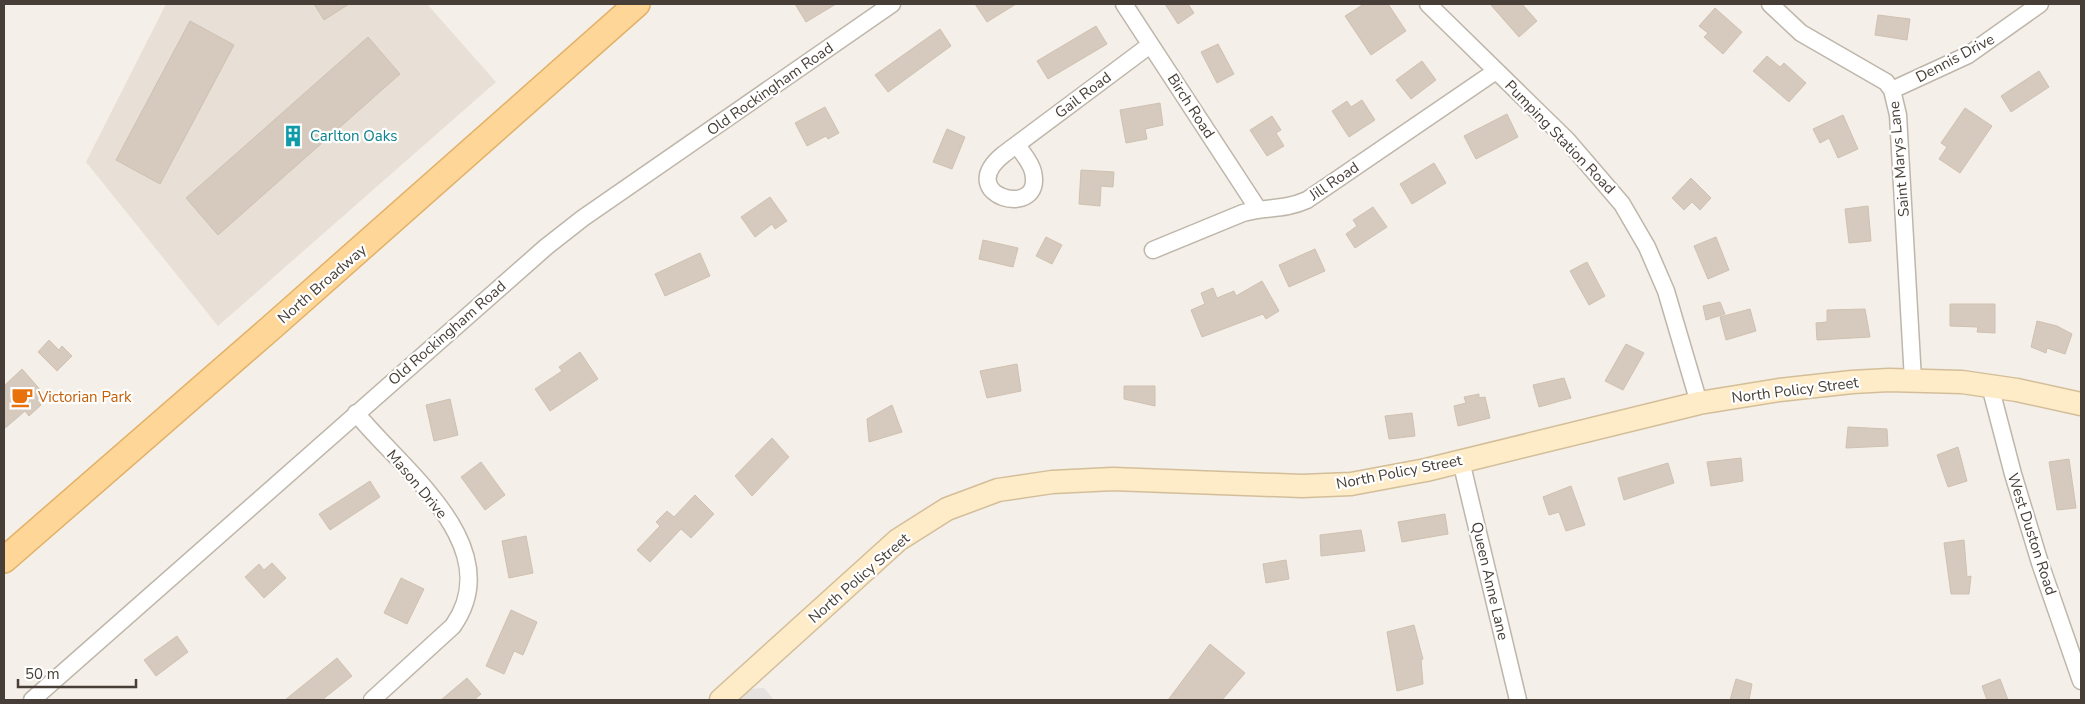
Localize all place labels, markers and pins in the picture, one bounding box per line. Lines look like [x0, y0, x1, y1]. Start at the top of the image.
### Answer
building icon: Carlton Oaks [280, 123, 306, 149]
place label: Carlton Oaks [310, 126, 397, 146]
cafe icon: Victorian Park [9, 384, 35, 410]
place label: Victorian Park [37, 387, 132, 407]

